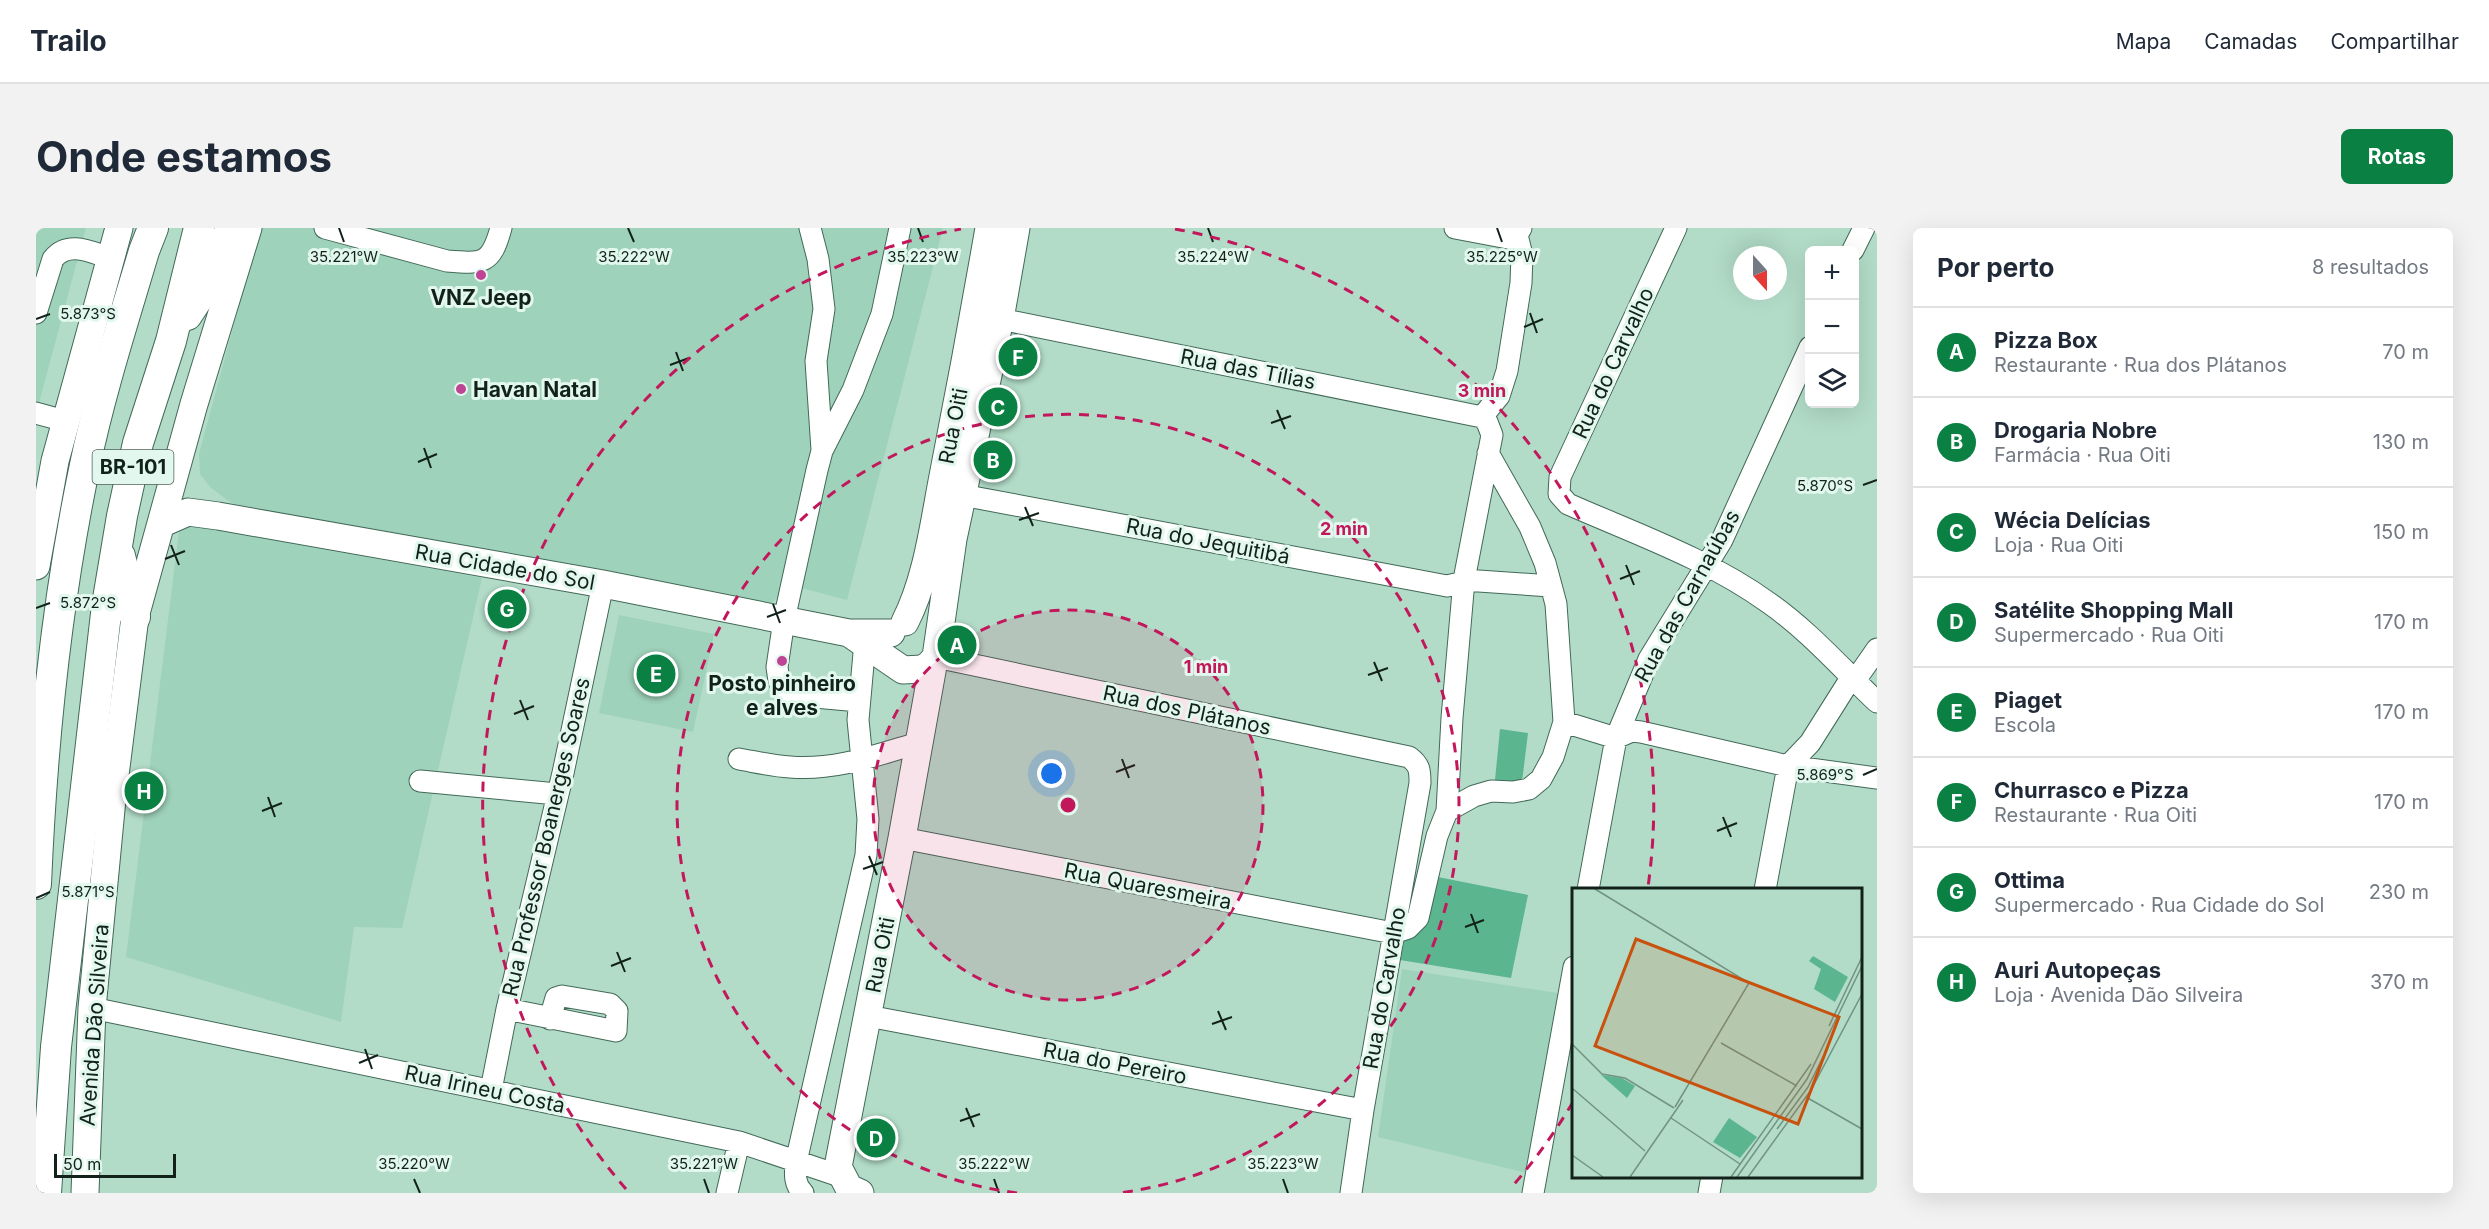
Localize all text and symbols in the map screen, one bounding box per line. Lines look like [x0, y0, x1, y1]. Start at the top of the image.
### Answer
text: Trailo [30, 24, 107, 58]
text: Mapa [2116, 29, 2171, 54]
text: Camadas [2204, 29, 2297, 54]
text: Compartilhar [2330, 29, 2459, 54]
button: Rotas [2341, 129, 2453, 184]
text: Onde estamos [36, 131, 332, 182]
north arrow [1733, 246, 1787, 300]
map controls [1805, 246, 1859, 408]
button: + [1805, 246, 1859, 300]
text: 35.221°W [310, 247, 378, 266]
text: 35.222°W [598, 247, 670, 266]
text: 35.223°W [887, 247, 959, 266]
text: 35.224°W [1177, 247, 1249, 266]
text: 35.225°W [1466, 247, 1538, 266]
text: Por perto [1937, 252, 2055, 283]
text: 8 resultados [2312, 255, 2429, 279]
marker: VNZ Jeep [474, 268, 488, 282]
street label: Rua do Carvalho [1567, 283, 1659, 443]
place label: VNZ Jeep [430, 285, 532, 310]
button: − [1805, 300, 1859, 354]
text: 5.873°S [60, 304, 116, 323]
text: Pizza Box [1994, 327, 2098, 353]
pin: F [998, 334, 1038, 380]
text: A [1949, 340, 1964, 364]
text: 70 m [2382, 340, 2429, 364]
street label: Rua das Tílias [1178, 344, 1318, 394]
text: Restaurante · Rua dos Plátanos [1994, 353, 2287, 377]
button: layers [1805, 354, 1859, 408]
place label: Havan Natal [473, 377, 597, 402]
text: 3 min [1458, 380, 1506, 401]
marker: Havan Natal [454, 382, 468, 396]
pin: C [978, 384, 1018, 429]
street label: Rua Oiti [933, 386, 973, 466]
text: Drogaria Nobre [1994, 417, 2157, 443]
text: B [1950, 430, 1963, 454]
text: 130 m [2373, 430, 2429, 454]
pin: B [974, 438, 1012, 482]
text: Farmácia · Rua Oiti [1994, 443, 2171, 467]
road number: BR-101 [93, 450, 174, 484]
text: 5.870°S [1797, 476, 1853, 495]
street label: Rua das Carnaúbas [1629, 505, 1745, 687]
text: Wécia Delícias [1994, 507, 2151, 533]
street label: Rua do Jequitibá [1124, 513, 1292, 569]
text: 2 min [1320, 518, 1368, 539]
text: C [1949, 520, 1964, 544]
text: 150 m [2373, 520, 2429, 544]
text: Loja · Rua Oiti [1994, 533, 2123, 557]
street label: Rua Cidade do Sol [413, 539, 597, 595]
pin: G [488, 586, 526, 632]
text: 5.872°S [60, 593, 116, 612]
text: Satélite Shopping Mall [1994, 597, 2234, 623]
text: D [1949, 610, 1964, 634]
text: 170 m [2374, 610, 2429, 634]
pin: A [938, 622, 976, 668]
text: Supermercado · Rua Oiti [1994, 623, 2224, 647]
pin: E [636, 652, 676, 696]
marker: Posto pinheiro e alves [775, 654, 789, 668]
text: 1 min [1184, 656, 1228, 677]
place label: Posto pinheiro e alves [708, 671, 856, 720]
street label: Rua Professor Boanerges Soares [497, 675, 595, 999]
street label: Rua dos Plátanos [1101, 680, 1273, 740]
text: Piaget [1994, 687, 2062, 713]
text: E [1950, 700, 1963, 724]
text: 170 m [2374, 700, 2429, 724]
text: Escola [1994, 713, 2056, 737]
your location [1037, 759, 1066, 788]
text: 5.869°S [1796, 765, 1854, 784]
pin: H [124, 768, 164, 814]
text: Churrasco e Pizza [1994, 777, 2189, 803]
text: F [1951, 790, 1962, 814]
text: 170 m [2374, 790, 2429, 814]
centre of rings [1058, 795, 1078, 815]
text: Restaurante · Rua Oiti [1994, 803, 2197, 827]
street label: Rua Quaresmeira [1062, 857, 1234, 915]
text: Ottima [1994, 867, 2065, 893]
text: G [1949, 880, 1964, 904]
text: 230 m [2369, 880, 2429, 904]
text: 5.871°S [61, 882, 115, 901]
inset map [1572, 888, 1862, 1178]
text: Supermercado · Rua Cidade do Sol [1994, 893, 2324, 917]
street label: Rua do Carvalho [1357, 905, 1411, 1071]
street label: Rua Oiti [860, 915, 900, 995]
street label: Avenida Dão Silveira [74, 923, 114, 1127]
text: Auri Autopeças [1994, 957, 2161, 983]
text: H [1949, 970, 1964, 994]
text: 370 m [2370, 970, 2429, 994]
text: Loja · Avenida Dão Silveira [1994, 983, 2243, 1007]
street label: Rua do Pereiro [1041, 1037, 1189, 1089]
street label: Rua Irineu Costa [403, 1060, 567, 1118]
pin: D [856, 1116, 896, 1160]
scale bar [54, 1151, 176, 1178]
text: 50 m [63, 1154, 101, 1174]
text: 35.220°W [378, 1154, 450, 1173]
text: 35.221°W [670, 1154, 738, 1173]
text: 35.222°W [958, 1154, 1030, 1173]
text: 35.223°W [1247, 1154, 1319, 1173]

